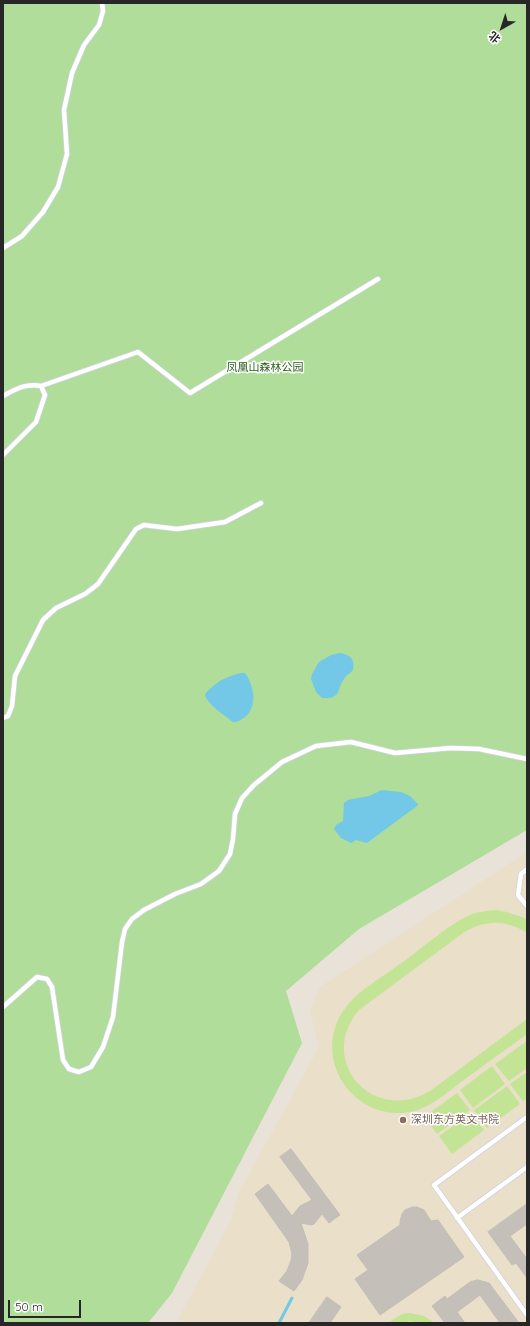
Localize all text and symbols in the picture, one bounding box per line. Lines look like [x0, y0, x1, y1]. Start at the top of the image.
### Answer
north arrow [482, 8, 522, 48]
text: 北 [486, 28, 503, 46]
park label: 凤凰山森林公园 [227, 361, 303, 375]
place label: 深圳东方英文书院 [411, 1113, 499, 1127]
marker: 深圳东方英文书院 [398, 1115, 408, 1125]
scale bar [10, 1292, 83, 1318]
text: 50 m [15, 1299, 43, 1314]

